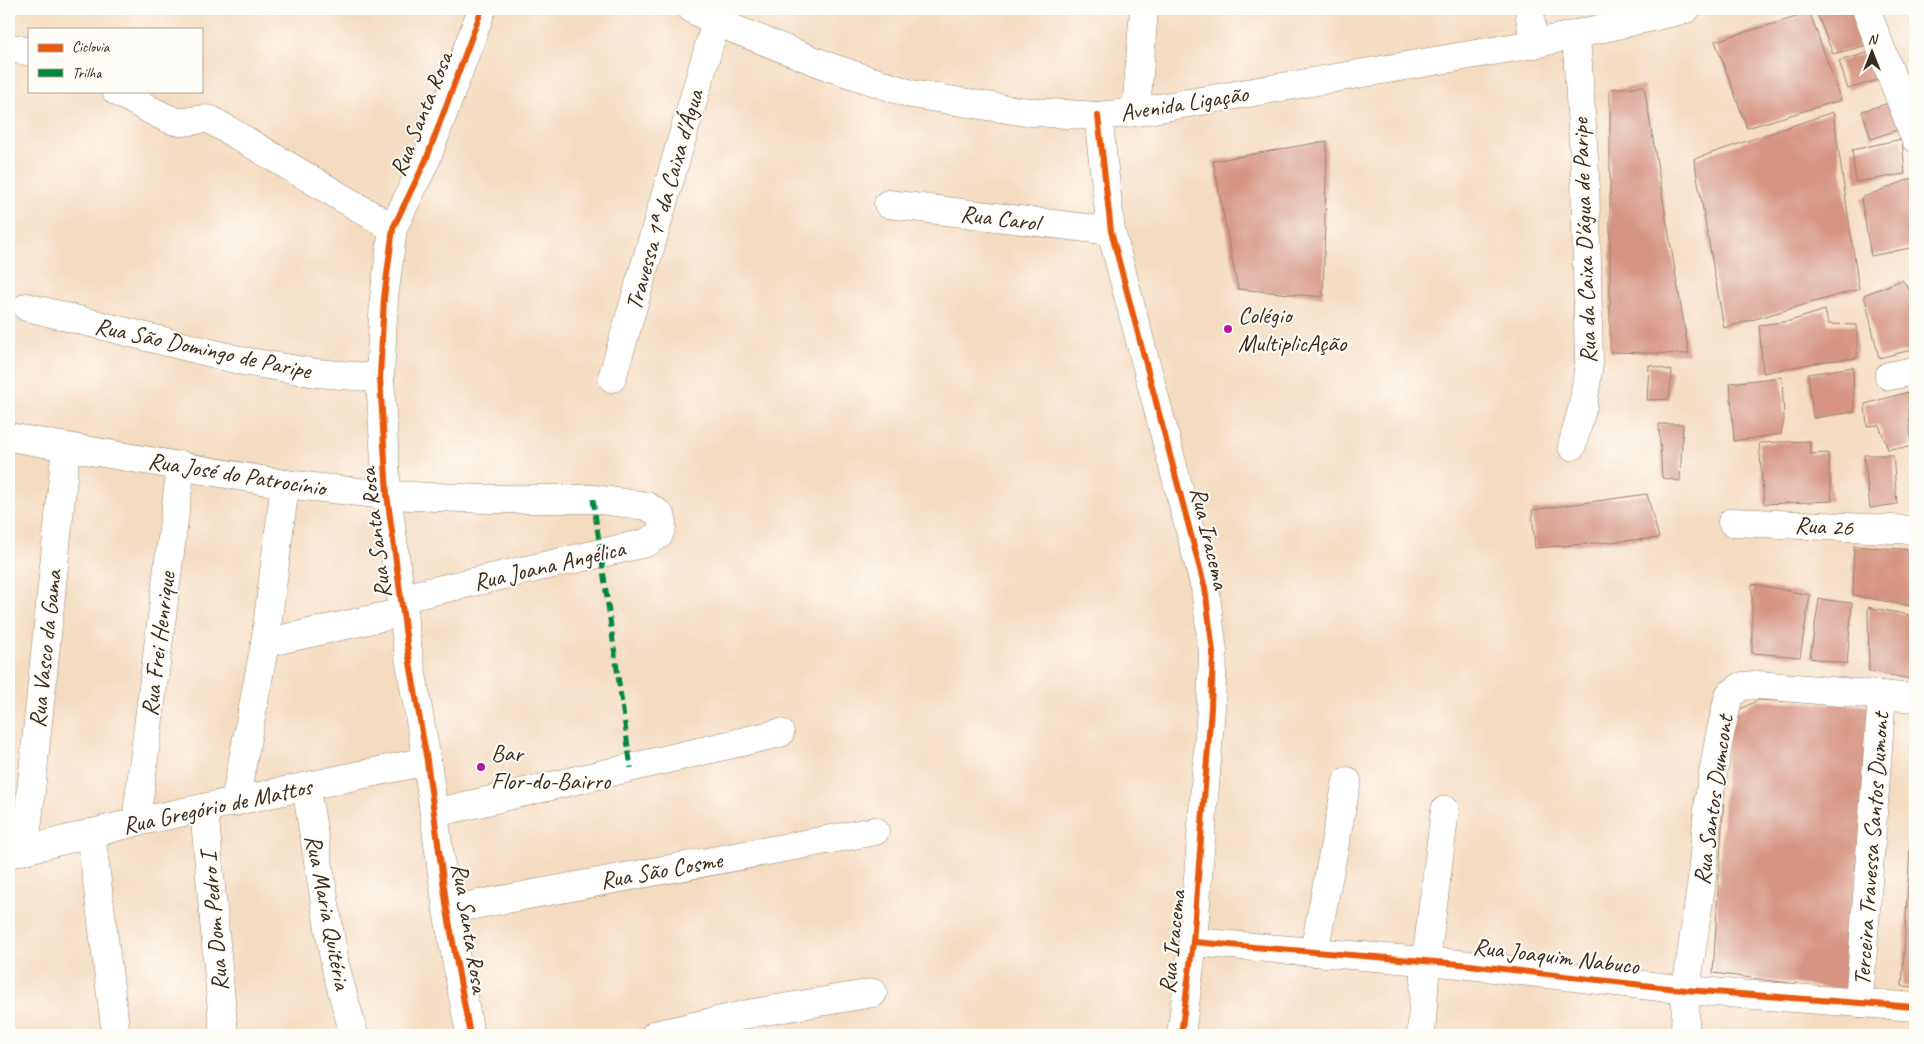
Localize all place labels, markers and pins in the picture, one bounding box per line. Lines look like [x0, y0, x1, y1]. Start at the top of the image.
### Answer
place label: Colégio MultiplicAção [1238, 300, 1348, 358]
marker: Colégio MultiplicAção [1222, 323, 1234, 335]
place label: Bar Flor-do-Bairro [491, 738, 612, 796]
marker: Bar Flor-do-Bairro [475, 761, 487, 773]

